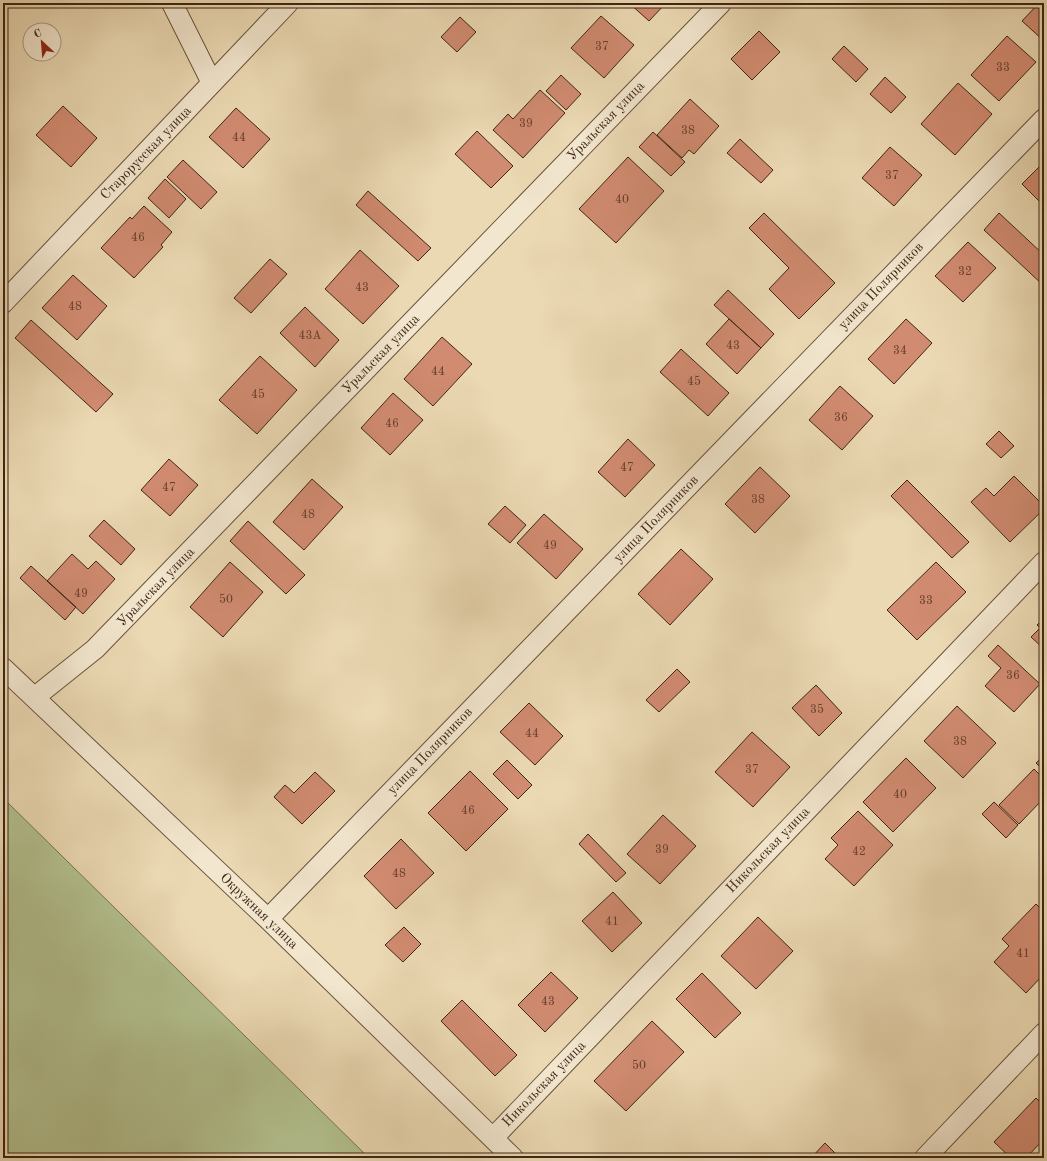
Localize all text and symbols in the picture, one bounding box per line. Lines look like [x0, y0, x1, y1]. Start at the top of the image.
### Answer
north arrow [22, 22, 62, 62]
text: С [33, 28, 44, 41]
house number: 37 [595, 41, 609, 53]
house number: 33 [996, 62, 1010, 74]
street label: Уральская улица [565, 79, 647, 163]
street label: Старорусская улица [98, 104, 194, 202]
house number: 39 [519, 118, 533, 130]
house number: 38 [681, 125, 695, 137]
house number: 44 [232, 132, 246, 144]
house number: 37 [885, 170, 899, 182]
house number: 40 [615, 194, 629, 206]
house number: 46 [131, 232, 145, 244]
street label: улица Полярников [836, 240, 926, 332]
house number: 32 [958, 266, 972, 278]
house number: 43 [355, 282, 369, 294]
house number: 48 [68, 301, 82, 313]
street label: Уральская улица [340, 312, 422, 396]
house number: 43А [298, 330, 322, 342]
house number: 43 [726, 340, 740, 352]
house number: 34 [893, 345, 907, 357]
house number: 44 [431, 366, 445, 378]
house number: 45 [687, 375, 701, 388]
house number: 45 [251, 388, 265, 401]
house number: 36 [834, 412, 848, 424]
house number: 46 [385, 418, 399, 430]
house number: 47 [620, 462, 634, 474]
street label: улица Полярников [611, 473, 701, 565]
house number: 47 [162, 482, 176, 494]
house number: 38 [751, 494, 765, 506]
house number: 48 [301, 509, 315, 521]
house number: 49 [543, 540, 557, 552]
street label: Уральская улица [115, 545, 197, 629]
house number: 49 [74, 588, 88, 600]
house number: 50 [219, 593, 233, 606]
house number: 33 [919, 595, 933, 607]
house number: 36 [1006, 670, 1020, 682]
house number: 35 [810, 703, 824, 716]
street label: улица Полярников [385, 705, 475, 797]
house number: 44 [525, 728, 539, 740]
house number: 38 [953, 736, 967, 748]
house number: 37 [745, 764, 759, 776]
house number: 40 [893, 789, 907, 801]
street label: Никольская улица [724, 804, 812, 896]
house number: 46 [461, 805, 475, 817]
house number: 39 [655, 844, 669, 856]
house number: 42 [852, 846, 866, 858]
house number: 48 [392, 868, 406, 880]
street label: Окружная улица [217, 870, 301, 952]
house number: 41 [605, 916, 619, 928]
house number: 41 [1016, 948, 1030, 960]
house number: 43 [541, 996, 555, 1008]
street label: Никольская улица [500, 1038, 588, 1130]
house number: 50 [632, 1059, 646, 1072]

